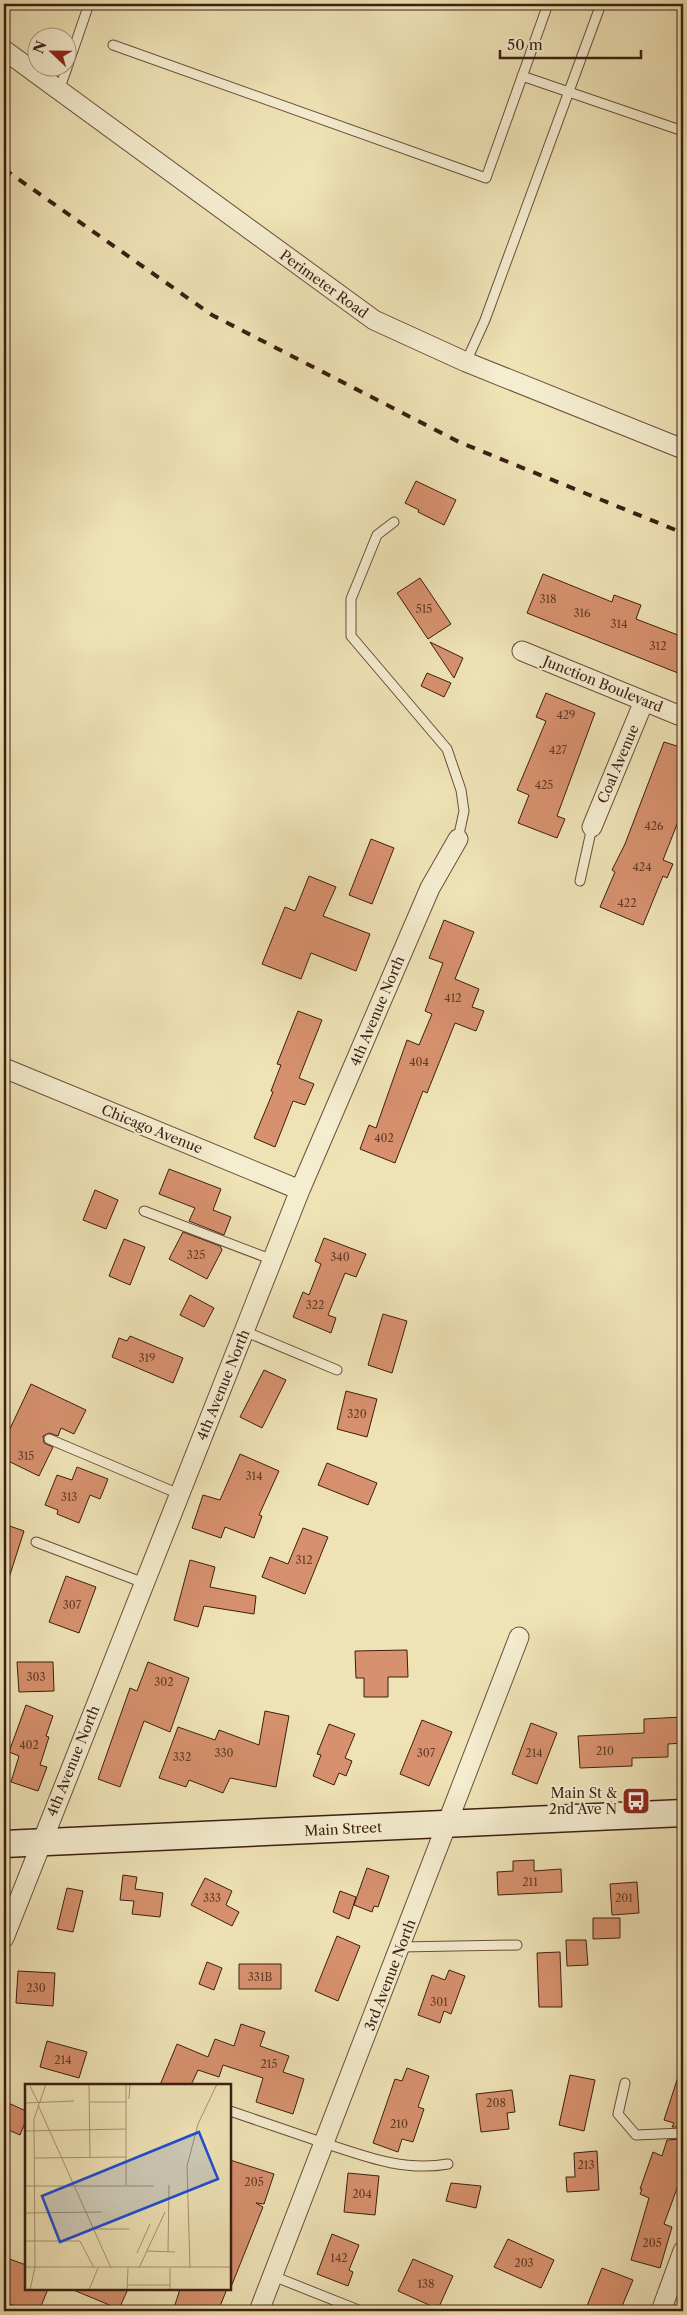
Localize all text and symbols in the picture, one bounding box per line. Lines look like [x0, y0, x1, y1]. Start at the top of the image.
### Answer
north arrow [28, 28, 78, 78]
scale bar [500, 28, 641, 60]
text: 50 m [507, 35, 543, 54]
text: N [29, 38, 51, 56]
street label: Perimeter Road [276, 246, 372, 322]
house number: 318 [539, 592, 557, 606]
house number: 515 [416, 602, 432, 616]
house number: 316 [573, 606, 591, 620]
house number: 314 [610, 617, 628, 631]
house number: 312 [649, 639, 667, 653]
street label: Junction Boulevard [539, 651, 666, 716]
house number: 429 [556, 708, 576, 722]
street label: Coal Avenue [593, 722, 643, 806]
house number: 427 [549, 743, 568, 757]
house number: 425 [535, 778, 553, 792]
house number: 426 [644, 819, 664, 833]
house number: 424 [632, 860, 652, 874]
house number: 422 [617, 896, 637, 910]
street label: 4th Avenue North [346, 953, 408, 1069]
house number: 412 [444, 991, 462, 1005]
house number: 404 [409, 1055, 429, 1069]
street label: Chicago Avenue [99, 1101, 205, 1158]
house number: 402 [374, 1131, 394, 1145]
house number: 325 [187, 1248, 205, 1262]
house number: 340 [330, 1250, 350, 1264]
house number: 322 [306, 1298, 324, 1312]
street label: 4th Avenue North [193, 1327, 254, 1443]
house number: 319 [138, 1351, 156, 1365]
house number: 320 [347, 1407, 367, 1421]
house number: 315 [18, 1449, 34, 1463]
house number: 314 [245, 1469, 263, 1483]
house number: 313 [61, 1490, 77, 1504]
house number: 312 [295, 1553, 313, 1567]
house number: 307 [63, 1598, 82, 1612]
house number: 303 [26, 1670, 46, 1684]
house number: 302 [154, 1675, 174, 1689]
street label: 4th Avenue North [43, 1703, 104, 1819]
house number: 402 [19, 1738, 39, 1752]
house number: 210 [596, 1744, 614, 1758]
house number: 330 [214, 1746, 234, 1760]
house number: 307 [417, 1746, 436, 1760]
house number: 214 [525, 1746, 543, 1760]
house number: 332 [173, 1750, 191, 1764]
place label: Main St & 2nd Ave N [549, 1784, 618, 1818]
bus stop icon: Main St & 2nd Ave N [621, 1786, 651, 1816]
street label: Main Street [304, 1818, 382, 1840]
house number: 211 [522, 1875, 538, 1889]
house number: 333 [203, 1891, 221, 1905]
house number: 201 [615, 1891, 633, 1905]
street label: 3rd Avenue North [360, 1916, 420, 2033]
house number: 331B [248, 1970, 273, 1984]
house number: 230 [26, 1981, 46, 1995]
house number: 301 [430, 1995, 448, 2009]
house number: 214 [54, 2053, 72, 2067]
house number: 215 [261, 2057, 277, 2071]
inset map [25, 2084, 231, 2290]
house number: 208 [486, 2096, 506, 2110]
house number: 210 [390, 2117, 408, 2131]
house number: 213 [577, 2158, 595, 2172]
house number: 205 [244, 2175, 264, 2189]
house number: 204 [352, 2187, 372, 2201]
house number: 205 [642, 2236, 662, 2250]
house number: 142 [330, 2251, 348, 2265]
house number: 203 [514, 2256, 534, 2270]
house number: 138 [417, 2277, 435, 2291]

